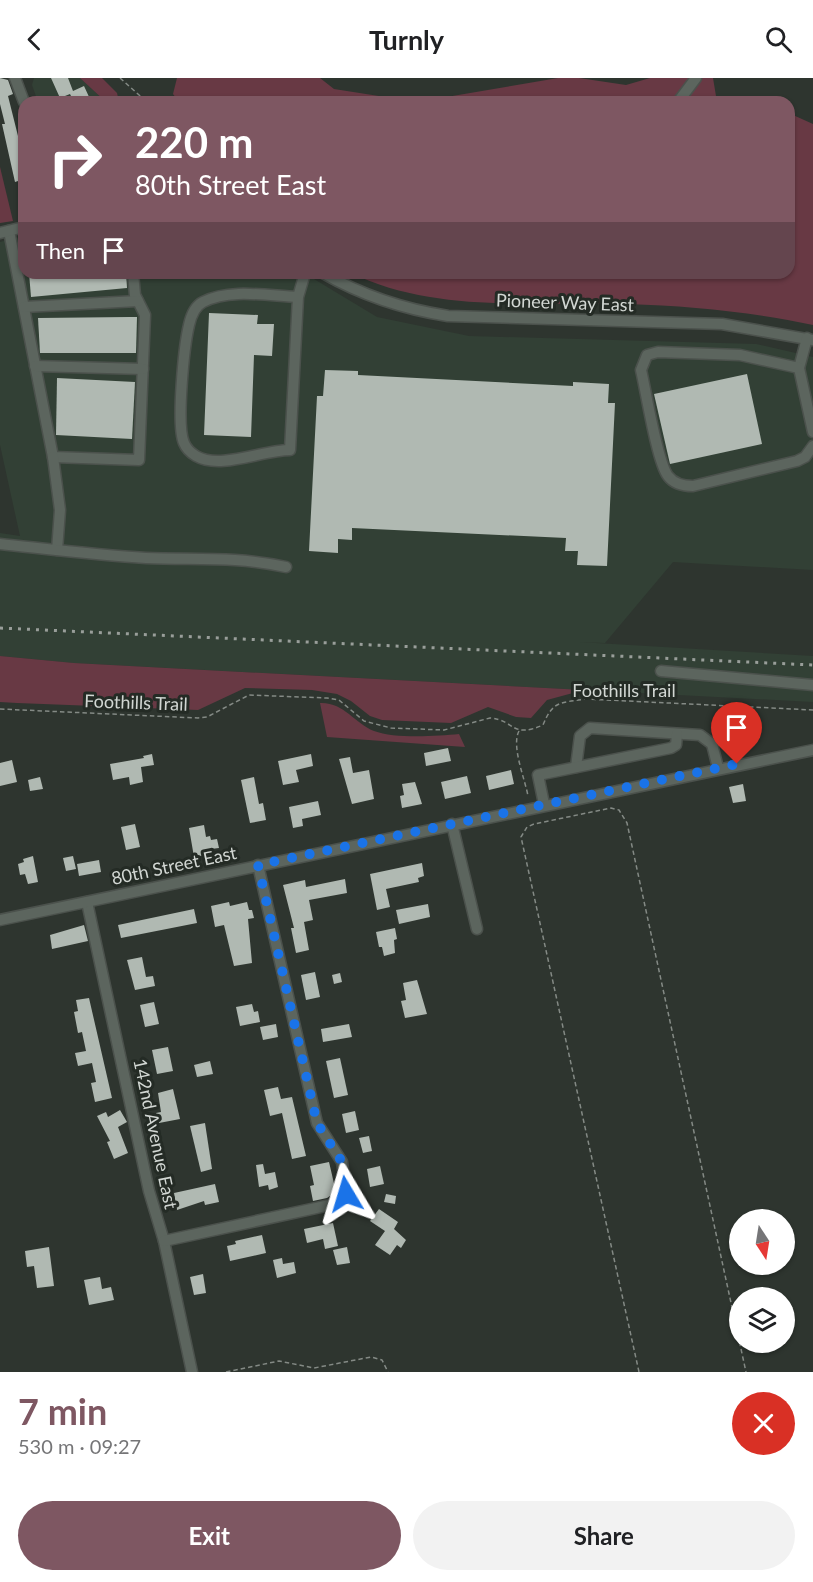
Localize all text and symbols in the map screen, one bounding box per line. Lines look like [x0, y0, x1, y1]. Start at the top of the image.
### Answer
icon: back [18, 23, 51, 56]
text: Turnly [369, 23, 444, 56]
icon: search [762, 23, 795, 56]
text: 220 m [135, 117, 253, 167]
icon: right [36, 120, 114, 198]
text: 80th Street East [135, 168, 326, 201]
icon: arrive [97, 234, 130, 267]
text: Then [36, 237, 85, 264]
street label: Pioneer Way East [496, 289, 635, 315]
street label: Foothills Trail [572, 679, 676, 701]
street label: Foothills Trail [84, 689, 188, 715]
pin [711, 702, 762, 764]
icon: arrive [720, 711, 753, 744]
street label: 80th Street East [109, 841, 239, 889]
street label: 142nd Avenue East [129, 1057, 183, 1211]
position arrow [314, 1162, 378, 1226]
north arrow [729, 1209, 795, 1275]
map controls [729, 1209, 795, 1353]
button: layers [729, 1287, 795, 1353]
text: 7 min [18, 1389, 107, 1433]
button: close [732, 1392, 795, 1455]
text: 530 m · 09:27 [18, 1434, 141, 1458]
button: Exit [18, 1501, 401, 1570]
button: Share [413, 1501, 795, 1570]

